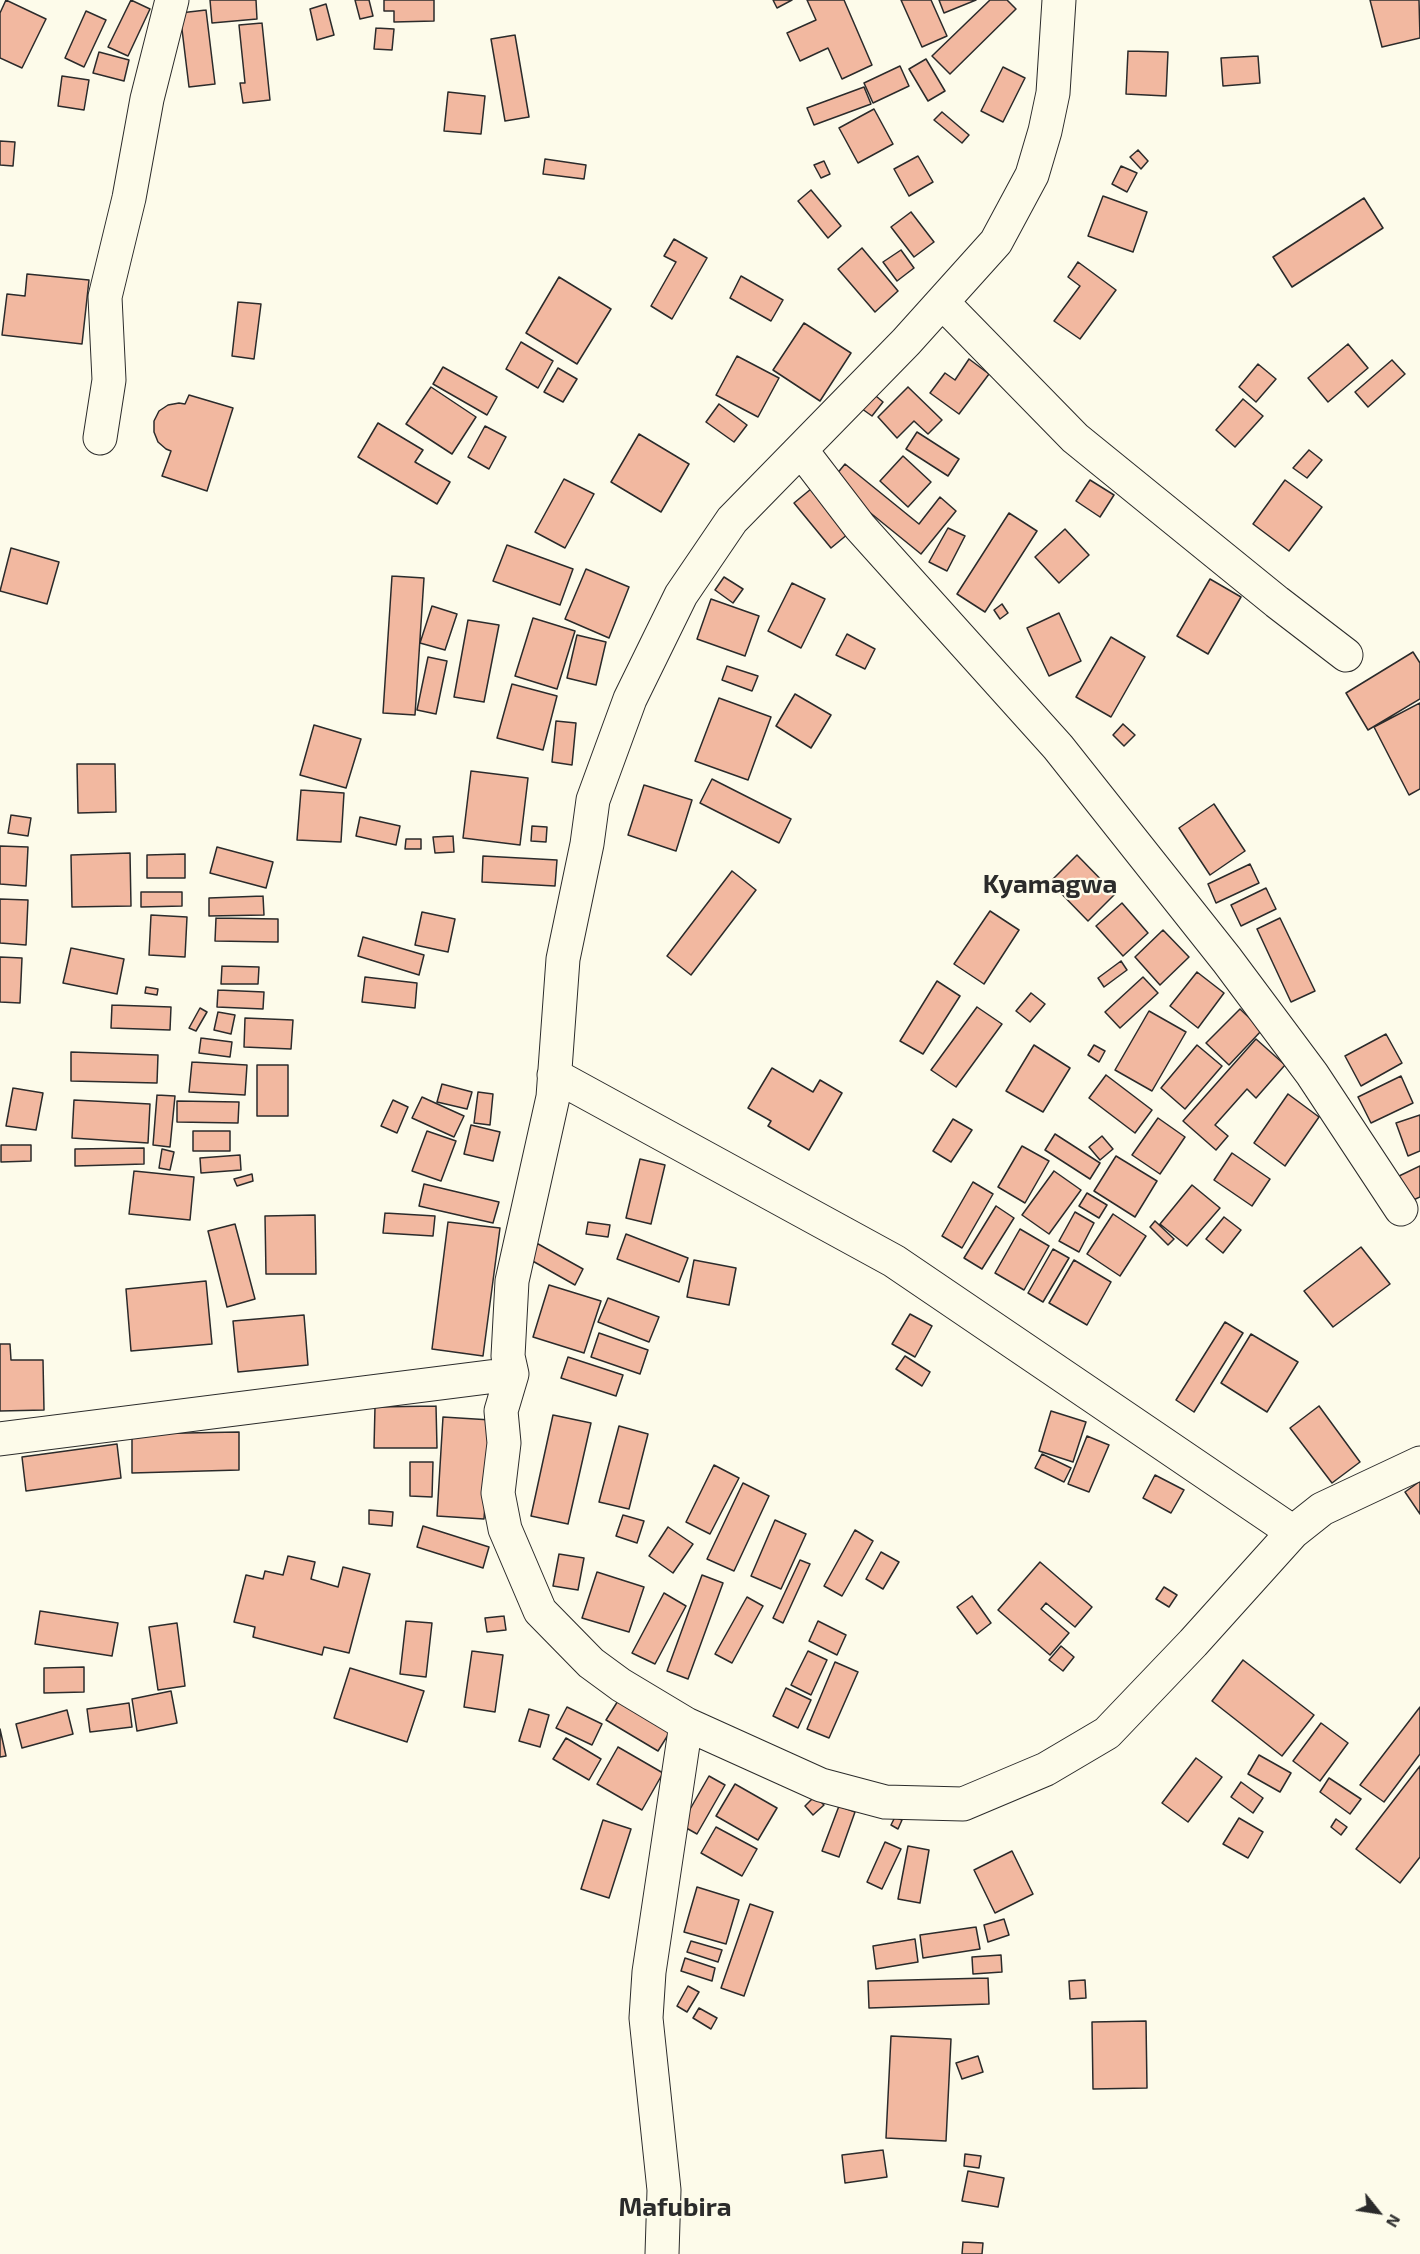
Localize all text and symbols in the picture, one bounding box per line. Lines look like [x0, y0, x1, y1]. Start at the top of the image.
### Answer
district label: Kyamagwa [983, 868, 1117, 900]
north arrow [1348, 2182, 1408, 2242]
district label: Mafubira [619, 2191, 731, 2223]
text: N [1383, 2211, 1405, 2231]

